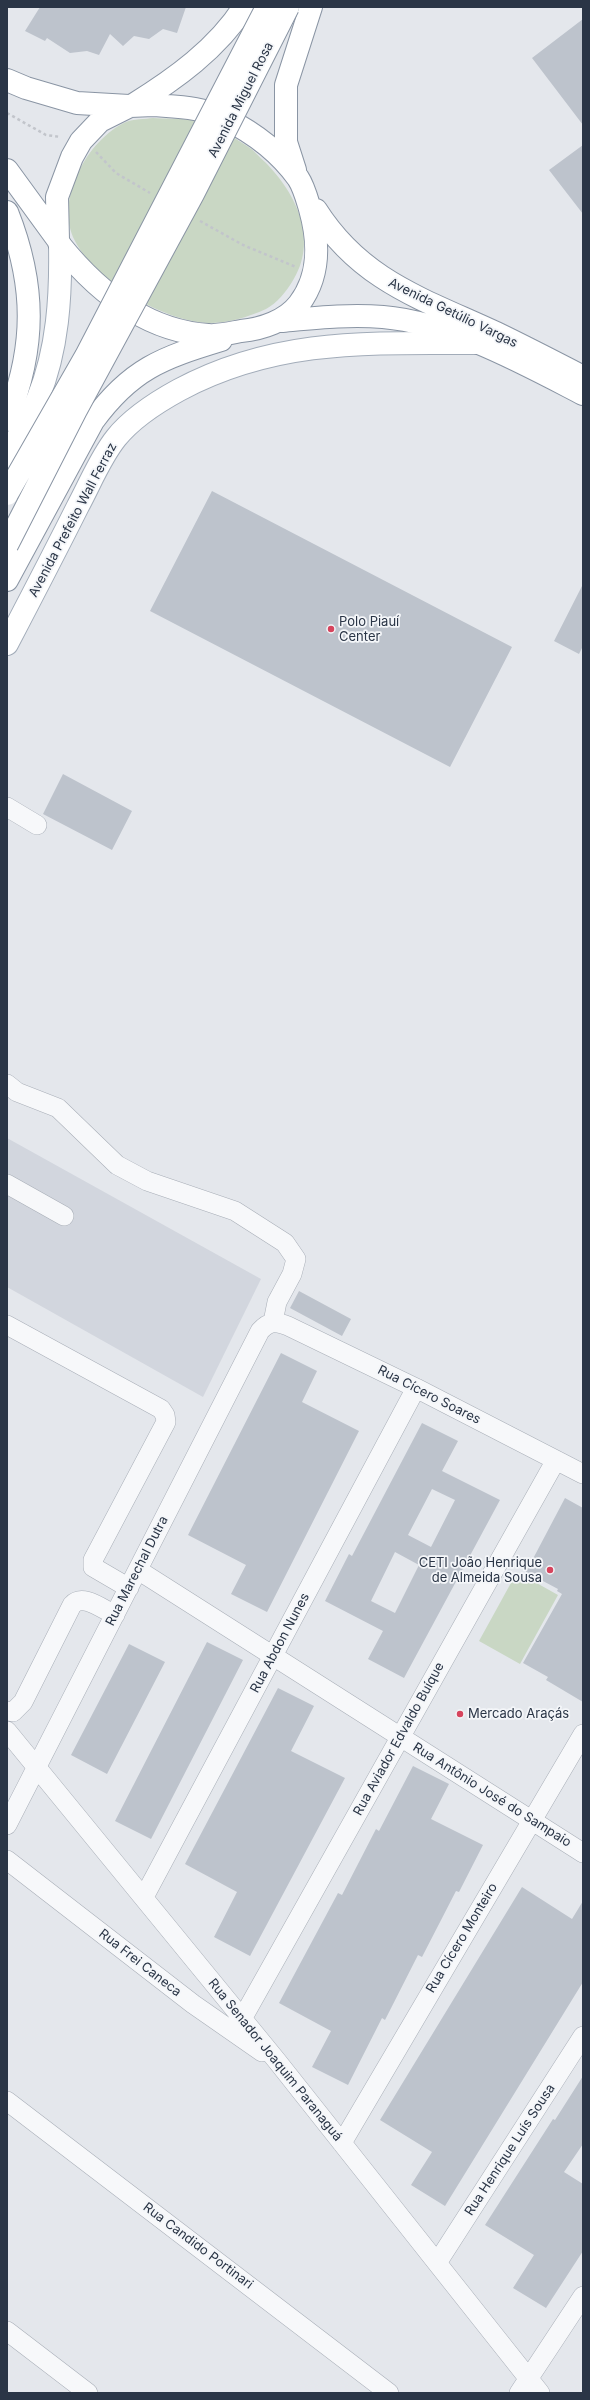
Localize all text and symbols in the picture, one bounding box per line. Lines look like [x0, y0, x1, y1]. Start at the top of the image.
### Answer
street label: Avenida Miguel Rosa [205, 40, 277, 160]
street label: Avenida Getúlio Vargas [386, 275, 520, 351]
street label: Avenida Prefeito Wall Ferraz [26, 440, 120, 600]
place label: Polo Piauí Center [339, 614, 399, 645]
marker: Polo Piauí Center [326, 624, 336, 634]
street label: Rua Cícero Soares [375, 1362, 483, 1428]
street label: Rua Marechal Dutra [103, 1514, 171, 1628]
place label: CETI João Henrique de Almeida Sousa [419, 1555, 542, 1586]
marker: CETI João Henrique de Almeida Sousa [545, 1565, 555, 1575]
street label: Rua Abdon Nunes [247, 1590, 313, 1696]
street label: Rua Aviador Edvaldo Buíque [350, 1660, 448, 1818]
place label: Mercado Araçás [468, 1706, 569, 1722]
marker: Mercado Araçás [455, 1709, 465, 1719]
street label: Rua Antônio José do Sampaio [410, 1740, 574, 1850]
street label: Rua Cícero Monteiro [423, 1880, 501, 1996]
street label: Rua Frei Caneca [96, 1926, 184, 2000]
street label: Rua Senador Joaquim Paranaguá [205, 1976, 345, 2144]
street label: Rua Henrique Luís Sousa [462, 2081, 558, 2219]
street label: Rua Candido Portinari [140, 2200, 256, 2292]

